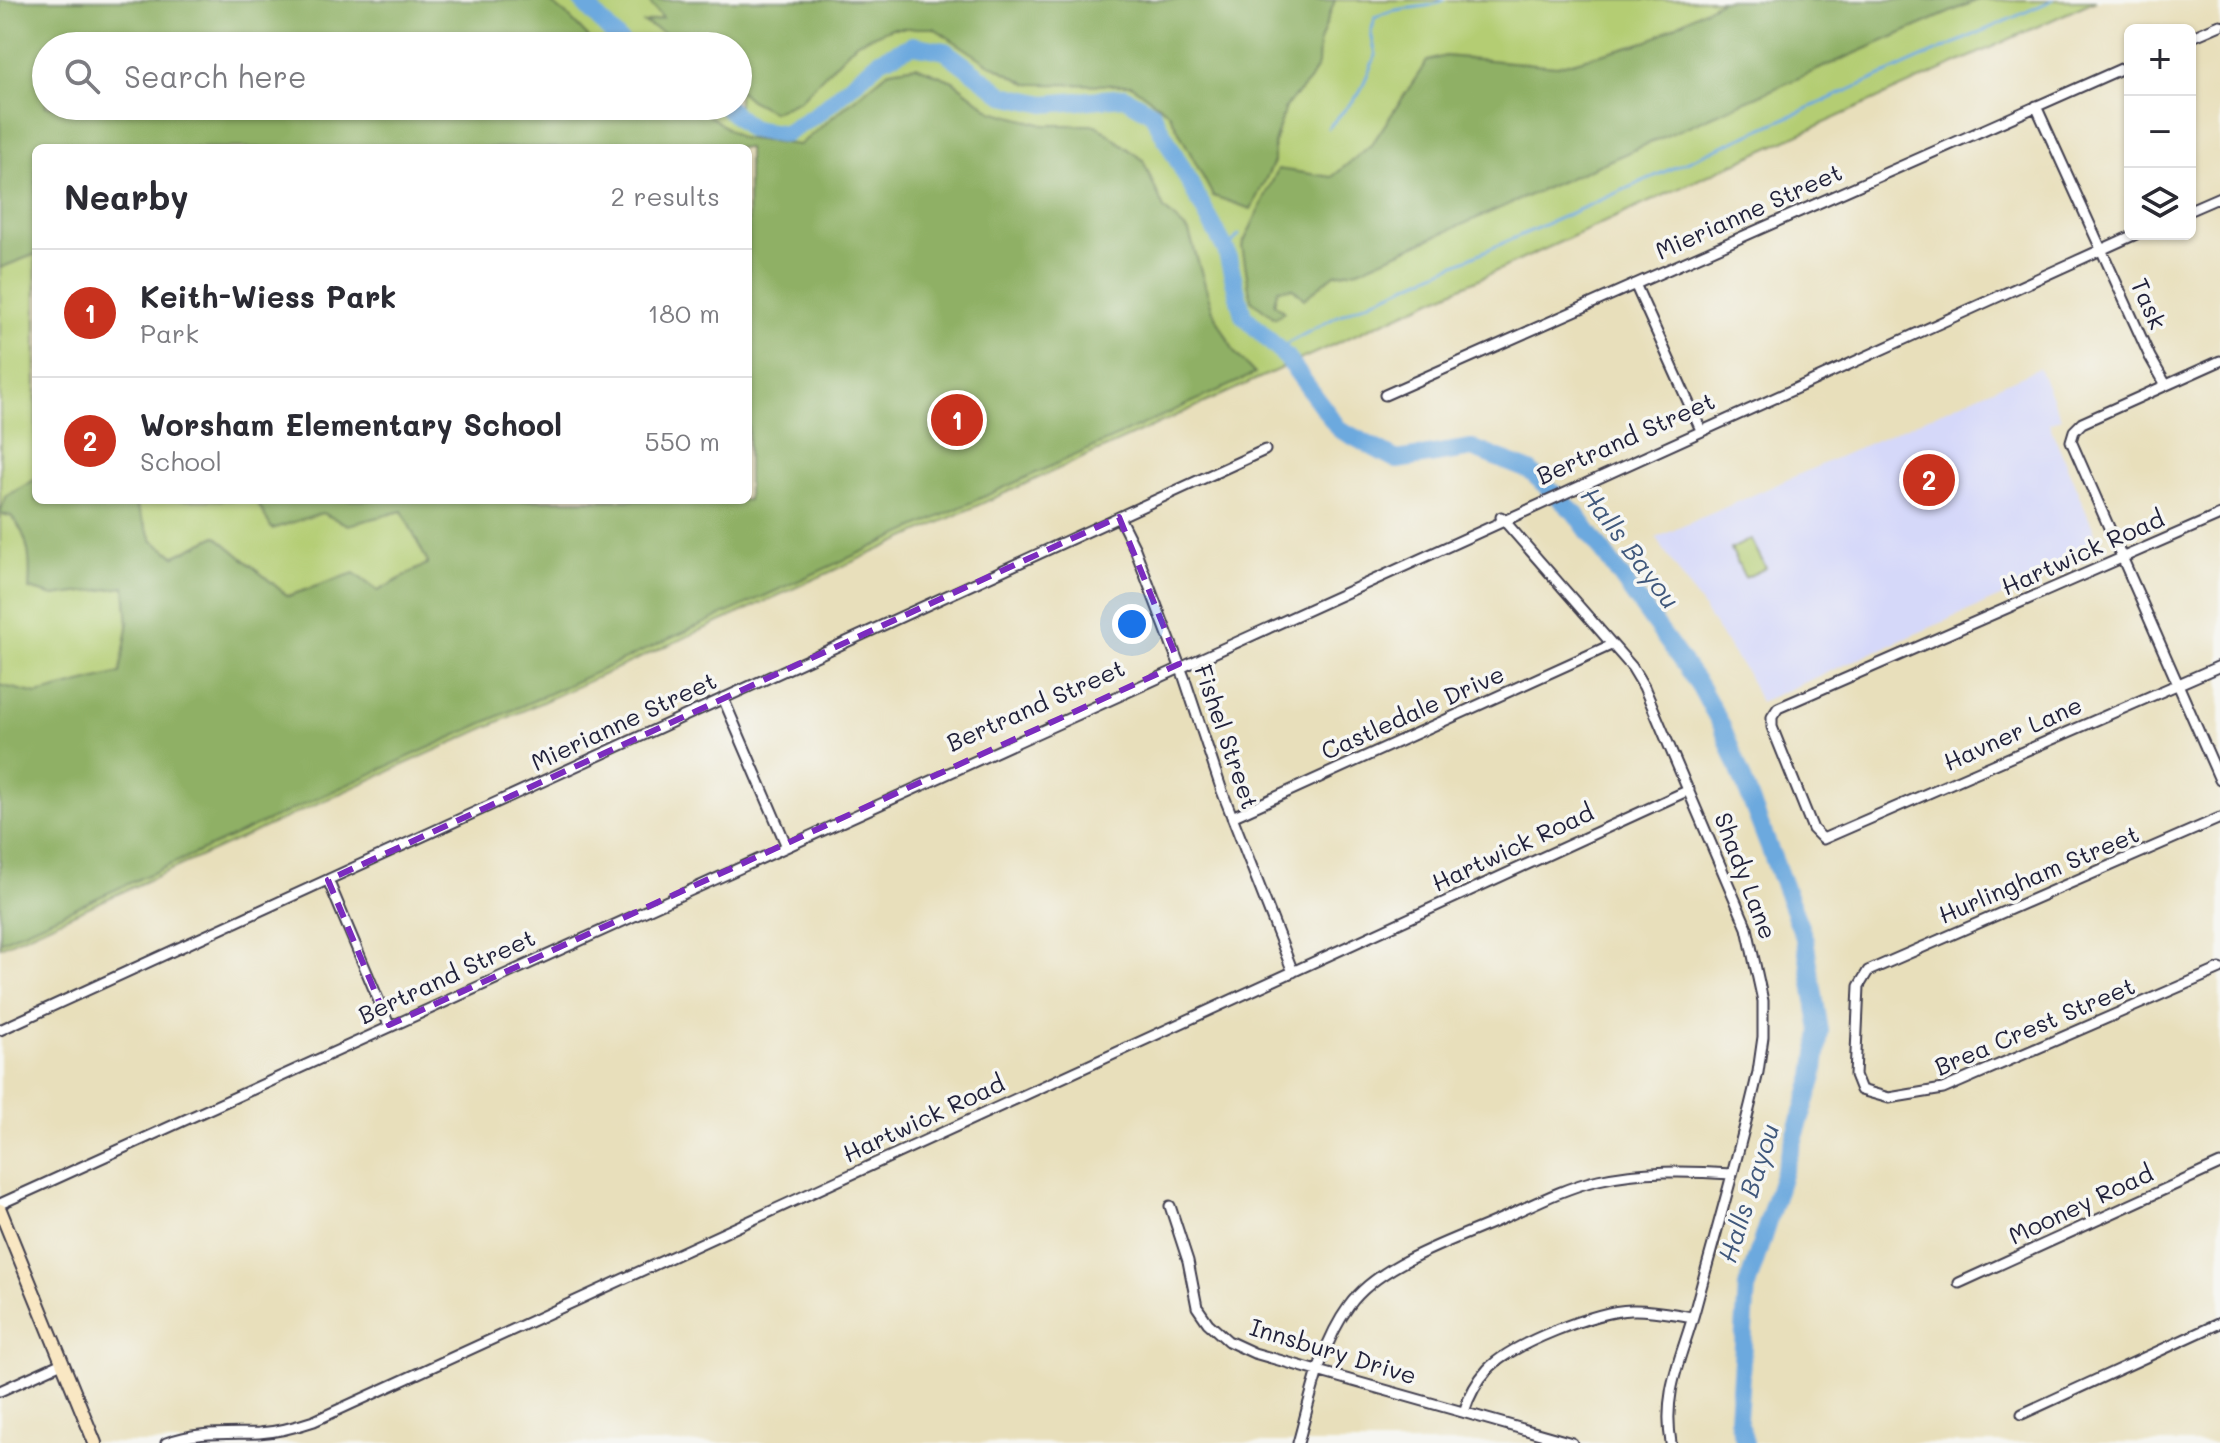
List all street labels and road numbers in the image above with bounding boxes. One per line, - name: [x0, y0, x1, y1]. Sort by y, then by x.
- street label: Mierianne Street: [1650, 156, 1847, 266]
- street label: Task: [2124, 273, 2174, 334]
- street label: Bertrand Street: [1531, 384, 1719, 491]
- street label: Hartwick Road: [1996, 502, 2169, 601]
- street label: Bertrand Street: [941, 651, 1129, 758]
- street label: Castledale Drive: [1316, 657, 1509, 766]
- street label: Fishel Street: [1188, 660, 1267, 813]
- street label: Mierianne Street: [526, 664, 721, 777]
- street label: Havner Lane: [1938, 688, 2086, 777]
- street label: Hartwick Road: [1427, 796, 1598, 898]
- street label: Shady Lane: [1708, 808, 1785, 943]
- street label: Hurlingham Street: [1934, 817, 2143, 930]
- street label: Bertrand Street: [353, 921, 540, 1030]
- street label: Brea Crest Street: [1930, 969, 2139, 1082]
- street label: Hartwick Road: [838, 1067, 1009, 1169]
- street label: Mooney Road: [2003, 1157, 2157, 1251]
- street label: Innsbury Drive: [1246, 1310, 1421, 1391]

